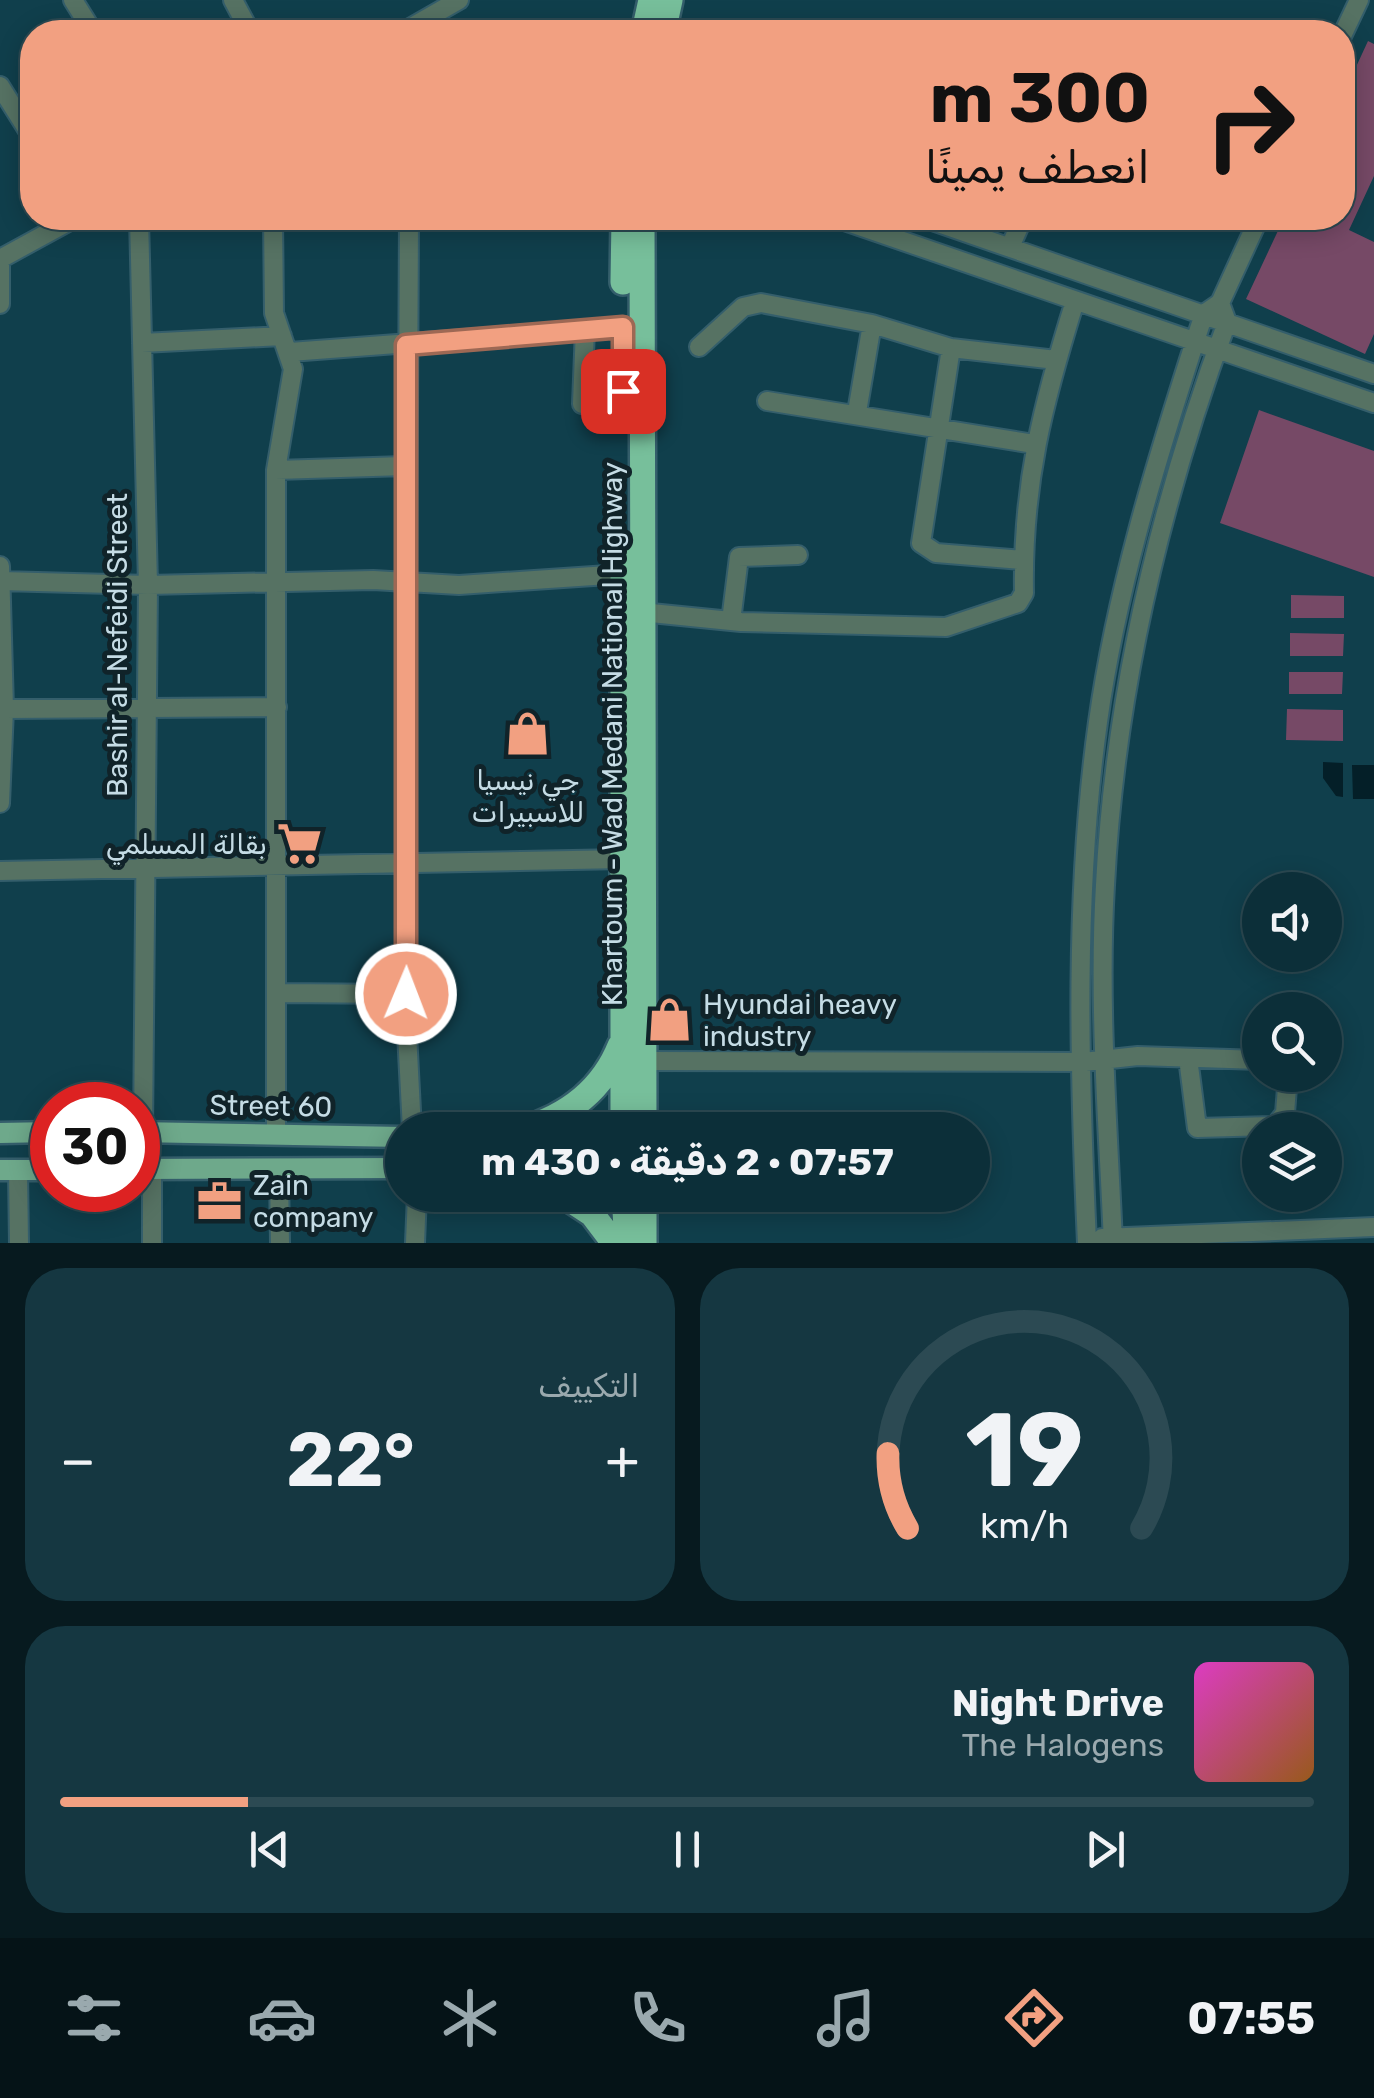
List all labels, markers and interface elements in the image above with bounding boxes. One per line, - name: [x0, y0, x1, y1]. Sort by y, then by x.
- text: 300 m: [930, 57, 1150, 140]
- icon: right: [1185, 60, 1315, 190]
- text: انعطف يمينًا: [925, 141, 1150, 194]
- pin: [581, 349, 666, 434]
- icon: arrive: [596, 364, 651, 419]
- street label: Khartoum - Wad Medani National Highway: [596, 462, 629, 1006]
- street label: Bashir al-Nefeidi Street: [101, 493, 134, 797]
- shop icon: جي نيسيا للاسبيرات: [504, 710, 552, 758]
- place label: جي نيسيا للاسبيرات: [472, 764, 584, 829]
- supermarket icon: بقالة المسلمي: [276, 820, 324, 868]
- place label: بقالة المسلمي: [106, 828, 267, 866]
- map controls: [1242, 872, 1342, 1212]
- button: sound: [1242, 872, 1342, 972]
- position arrow: [354, 942, 458, 1046]
- place label: Hyundai heavy industry: [703, 988, 897, 1053]
- button: search: [1242, 992, 1342, 1092]
- shop icon: Hyundai heavy industry: [646, 996, 694, 1044]
- speed limit sign: 30: [30, 1082, 160, 1212]
- street label: Street 60: [209, 1088, 333, 1124]
- button: layers: [1242, 1112, 1342, 1212]
- text: 07:57 · 2 دقيقة · 430 m: [481, 1139, 894, 1185]
- place label: Zain company: [253, 1169, 374, 1234]
- office icon: Zain company: [196, 1177, 244, 1225]
- text: التكييف: [538, 1367, 640, 1405]
- text: 19: [965, 1389, 1083, 1512]
- text: 22°: [286, 1416, 415, 1505]
- text: −: [60, 1428, 96, 1493]
- text: +: [605, 1428, 640, 1493]
- text: km/h: [980, 1505, 1069, 1547]
- text: Night Drive: [952, 1680, 1164, 1726]
- text: The Halogens: [961, 1726, 1164, 1764]
- icon: previous: [242, 1822, 297, 1877]
- icon: pause: [660, 1822, 715, 1877]
- icon: next: [1078, 1822, 1133, 1877]
- icon: filters: [59, 1983, 129, 2053]
- icon: car: [247, 1983, 317, 2053]
- icon: climate: [435, 1983, 505, 2053]
- icon: phone: [623, 1983, 693, 2053]
- icon: music: [811, 1983, 881, 2053]
- icon: directions: [999, 1983, 1069, 2053]
- text: 07:55: [1187, 1992, 1315, 2045]

